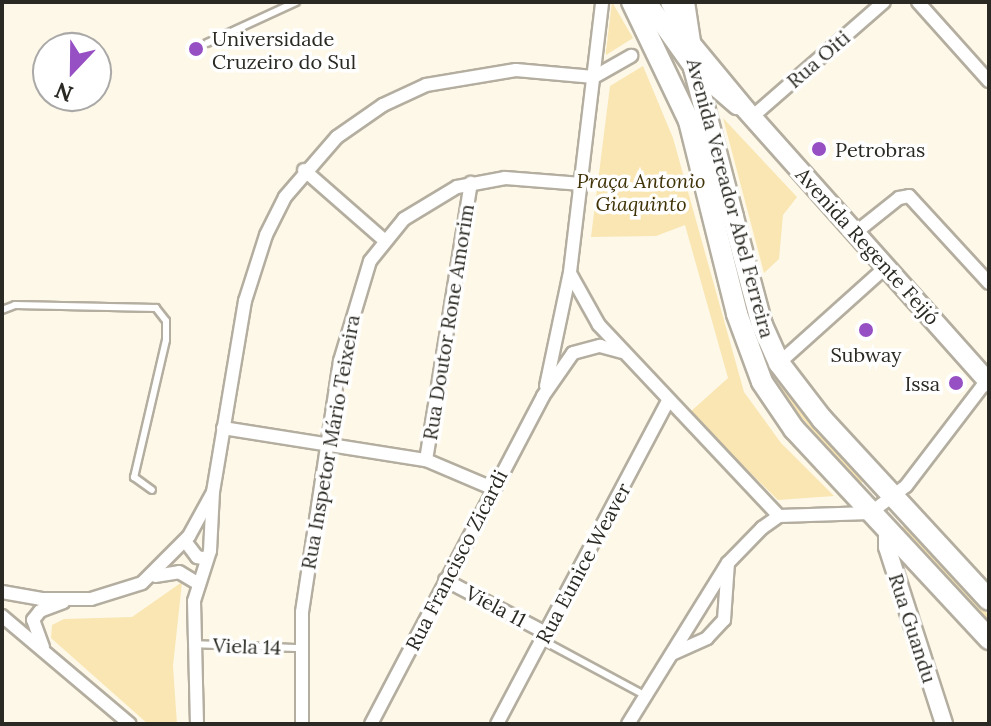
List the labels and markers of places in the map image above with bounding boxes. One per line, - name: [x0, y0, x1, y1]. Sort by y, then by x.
- place label: Universidade Cruzeiro do Sul: [212, 26, 356, 73]
- marker: Universidade Cruzeiro do Sul: [187, 40, 205, 58]
- place label: Petrobras: [835, 137, 925, 161]
- marker: Petrobras: [810, 140, 828, 158]
- marker: Subway: [857, 321, 875, 339]
- place label: Subway: [830, 342, 902, 366]
- place label: Issa: [905, 371, 940, 395]
- marker: Issa: [947, 374, 965, 392]

